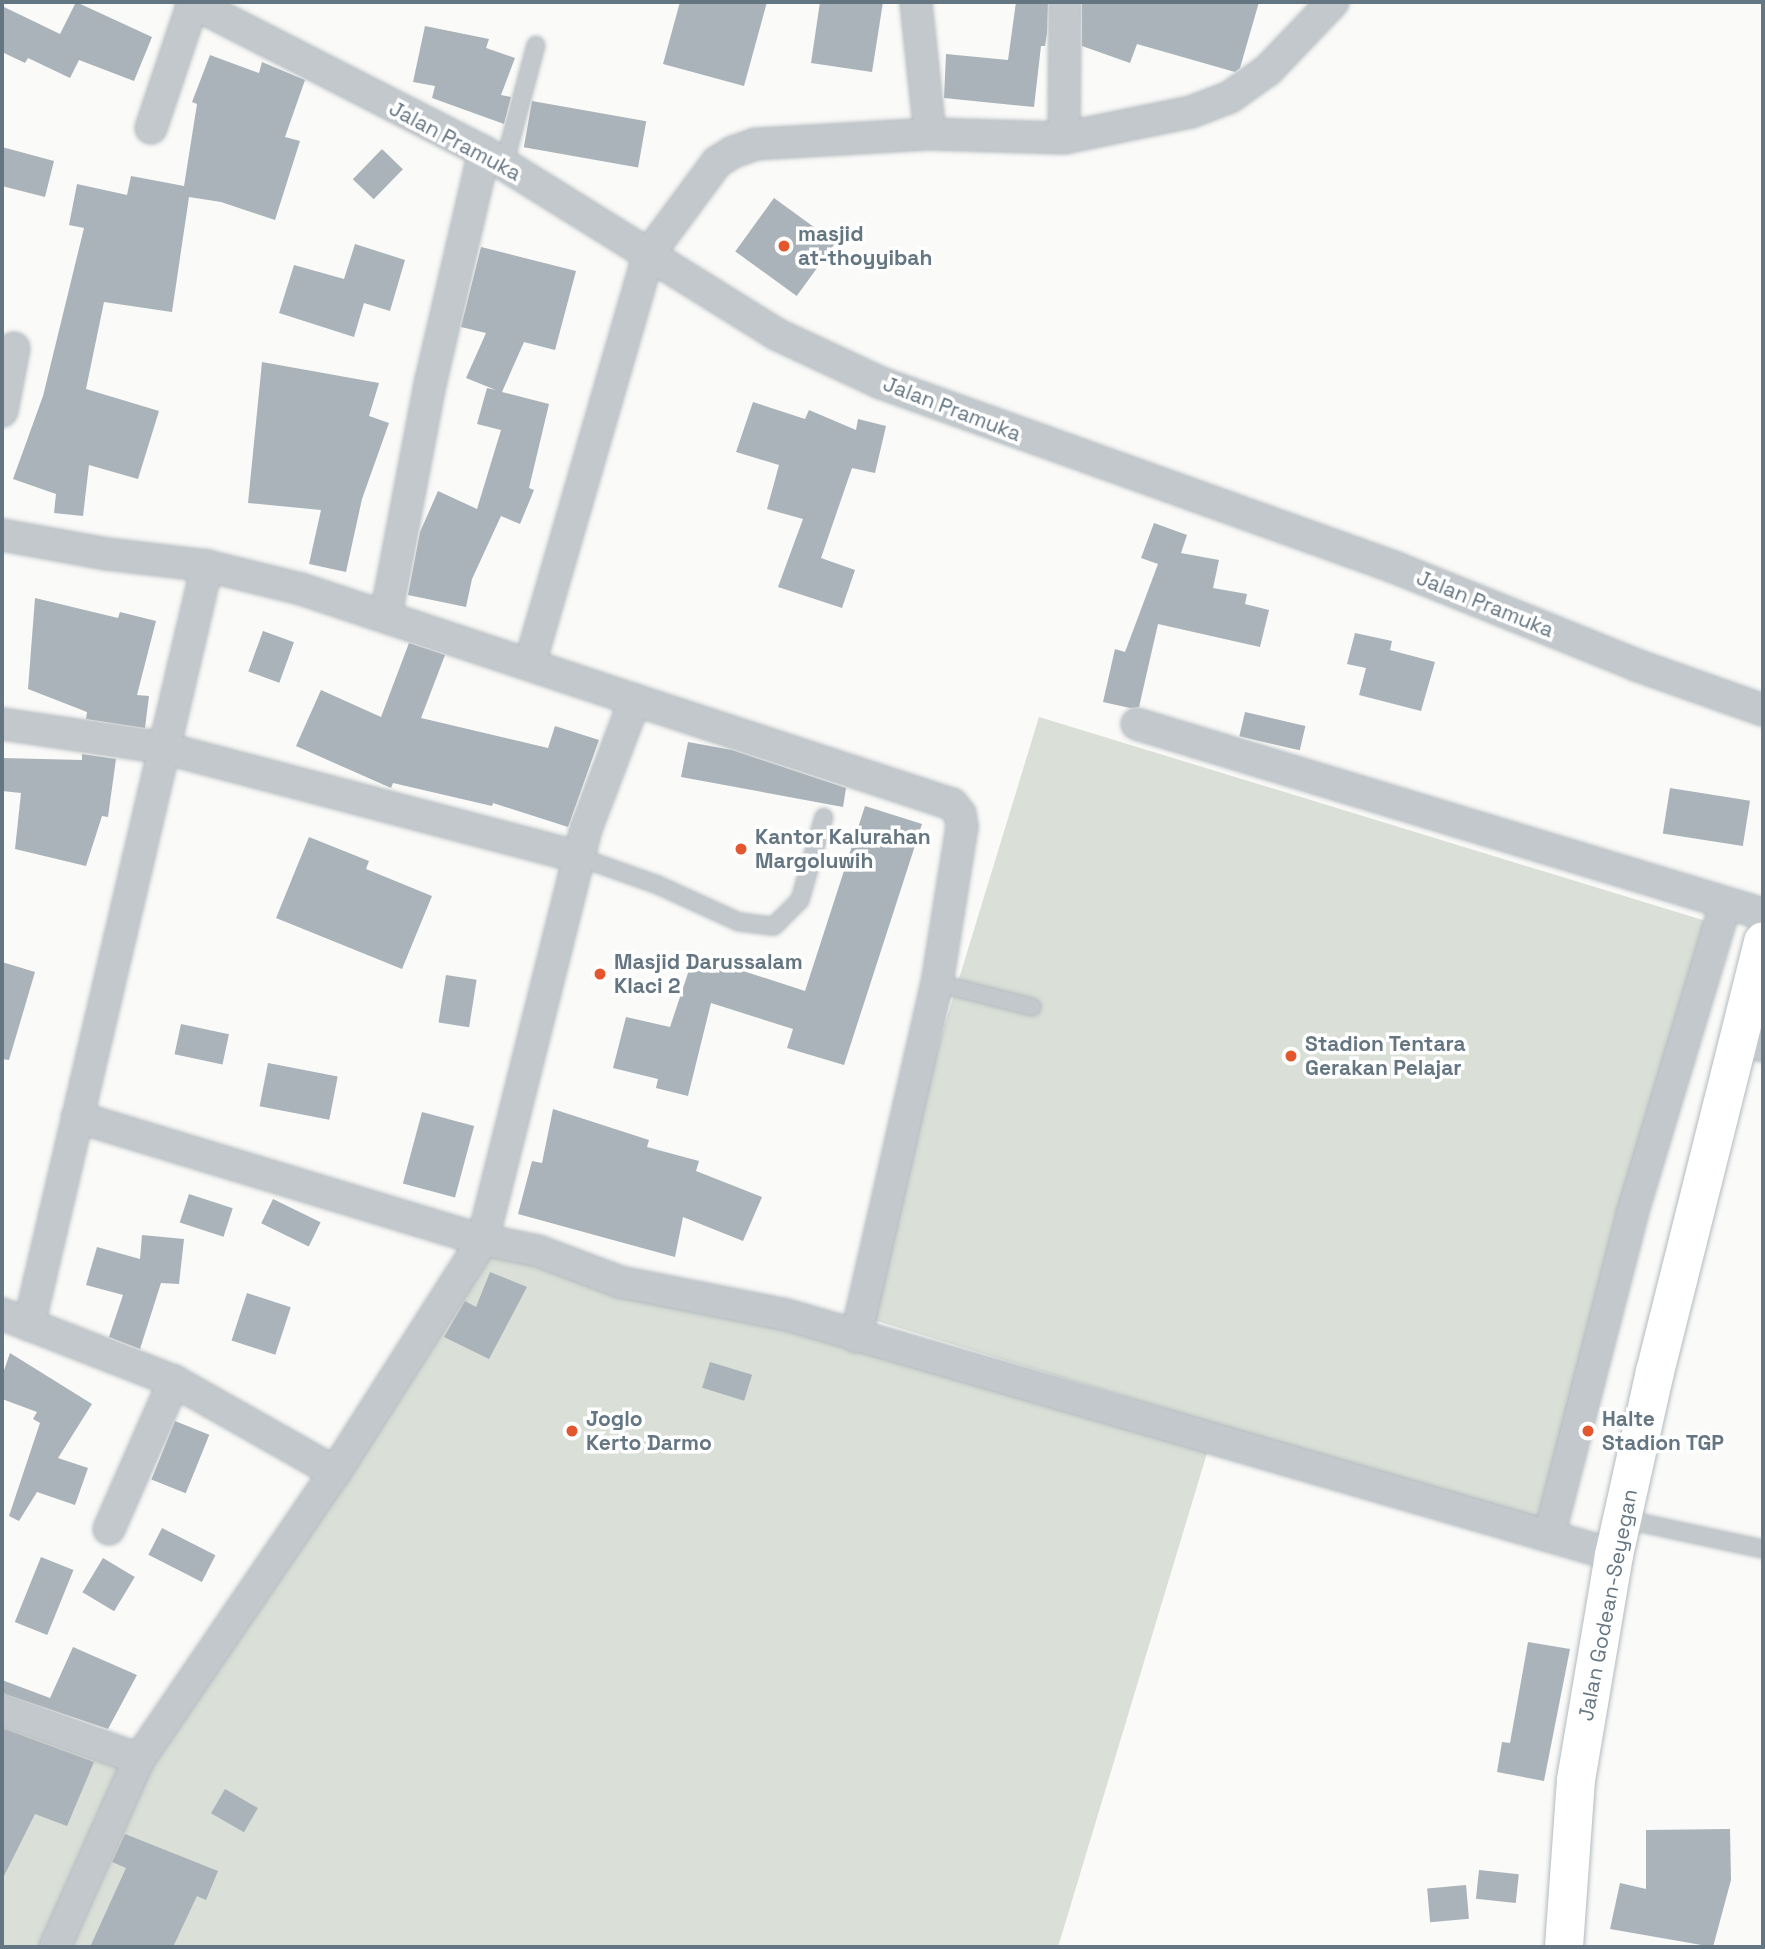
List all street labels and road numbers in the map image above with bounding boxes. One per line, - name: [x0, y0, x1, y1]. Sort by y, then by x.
- street label: Jalan Pramuka: [385, 96, 525, 186]
- street label: Jalan Pramuka: [880, 371, 1024, 447]
- street label: Jalan Pramuka: [1413, 565, 1557, 643]
- street label: Jalan Godean-Seyegan: [1573, 1487, 1643, 1723]

